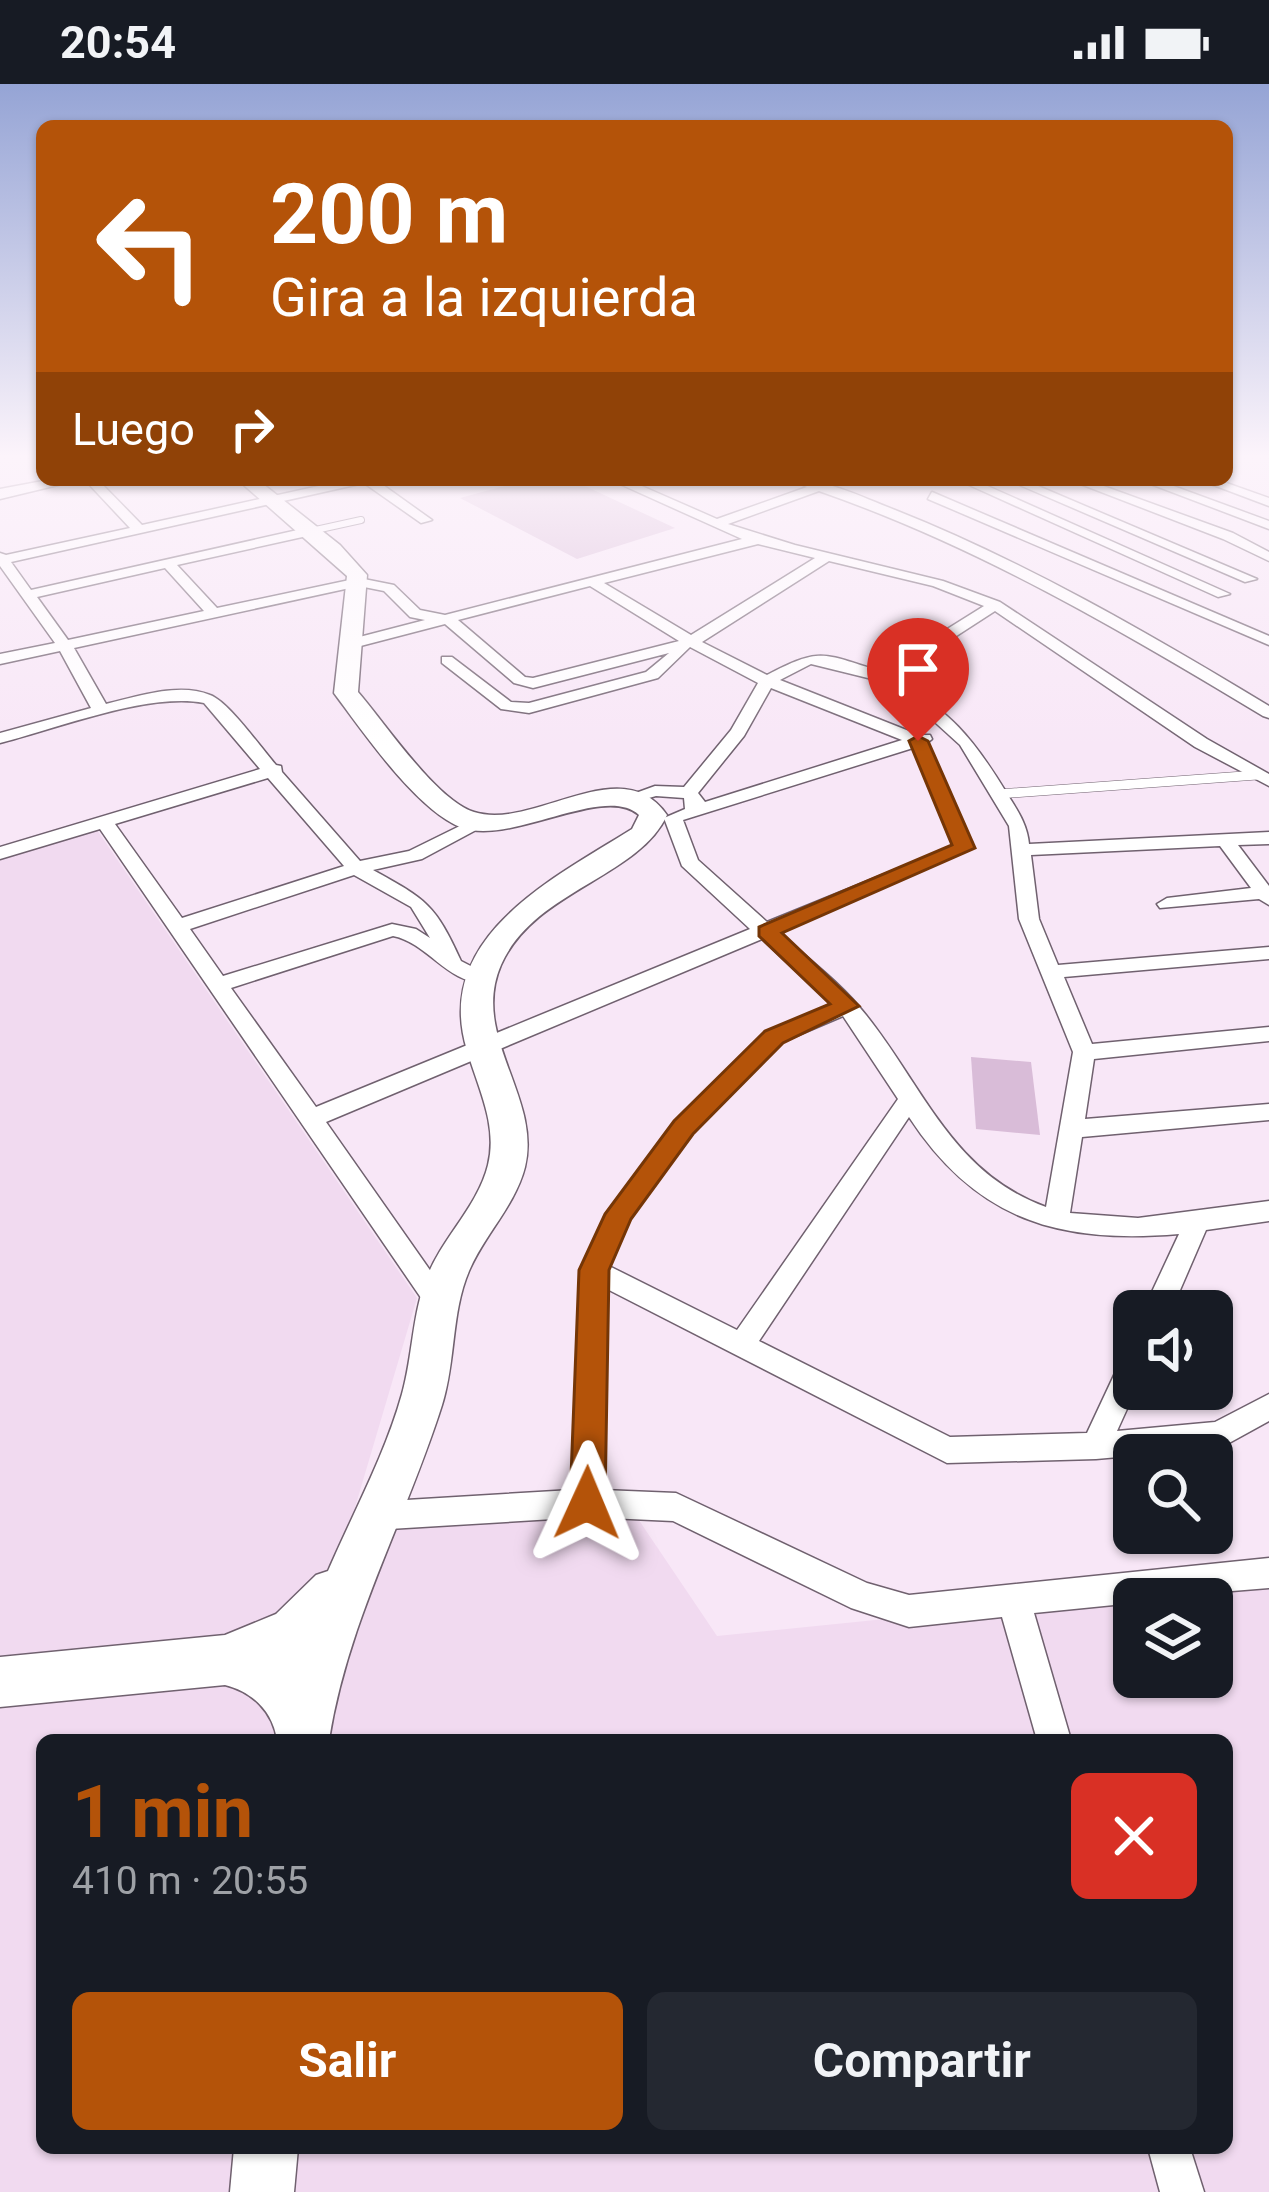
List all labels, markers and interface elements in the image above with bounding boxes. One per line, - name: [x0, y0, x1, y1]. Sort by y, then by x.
- text: 20:54: [60, 16, 176, 69]
- text: 200 m: [270, 165, 508, 264]
- icon: left: [72, 168, 228, 324]
- text: Gira a la izquierda: [270, 266, 698, 329]
- icon: right: [219, 396, 285, 462]
- text: Luego: [72, 403, 195, 456]
- pin: [867, 618, 969, 741]
- icon: arrive: [885, 636, 951, 702]
- map controls: [1113, 1290, 1233, 1698]
- button: sound: [1113, 1290, 1233, 1410]
- button: search: [1113, 1434, 1233, 1554]
- position arrow: [524, 1440, 650, 1566]
- button: layers: [1113, 1578, 1233, 1698]
- text: 1 min: [72, 1770, 253, 1855]
- button: close: [1071, 1773, 1197, 1899]
- text: 410 m · 20:55: [72, 1858, 308, 1904]
- button: Salir: [72, 1992, 623, 2130]
- button: Compartir: [647, 1992, 1197, 2130]

